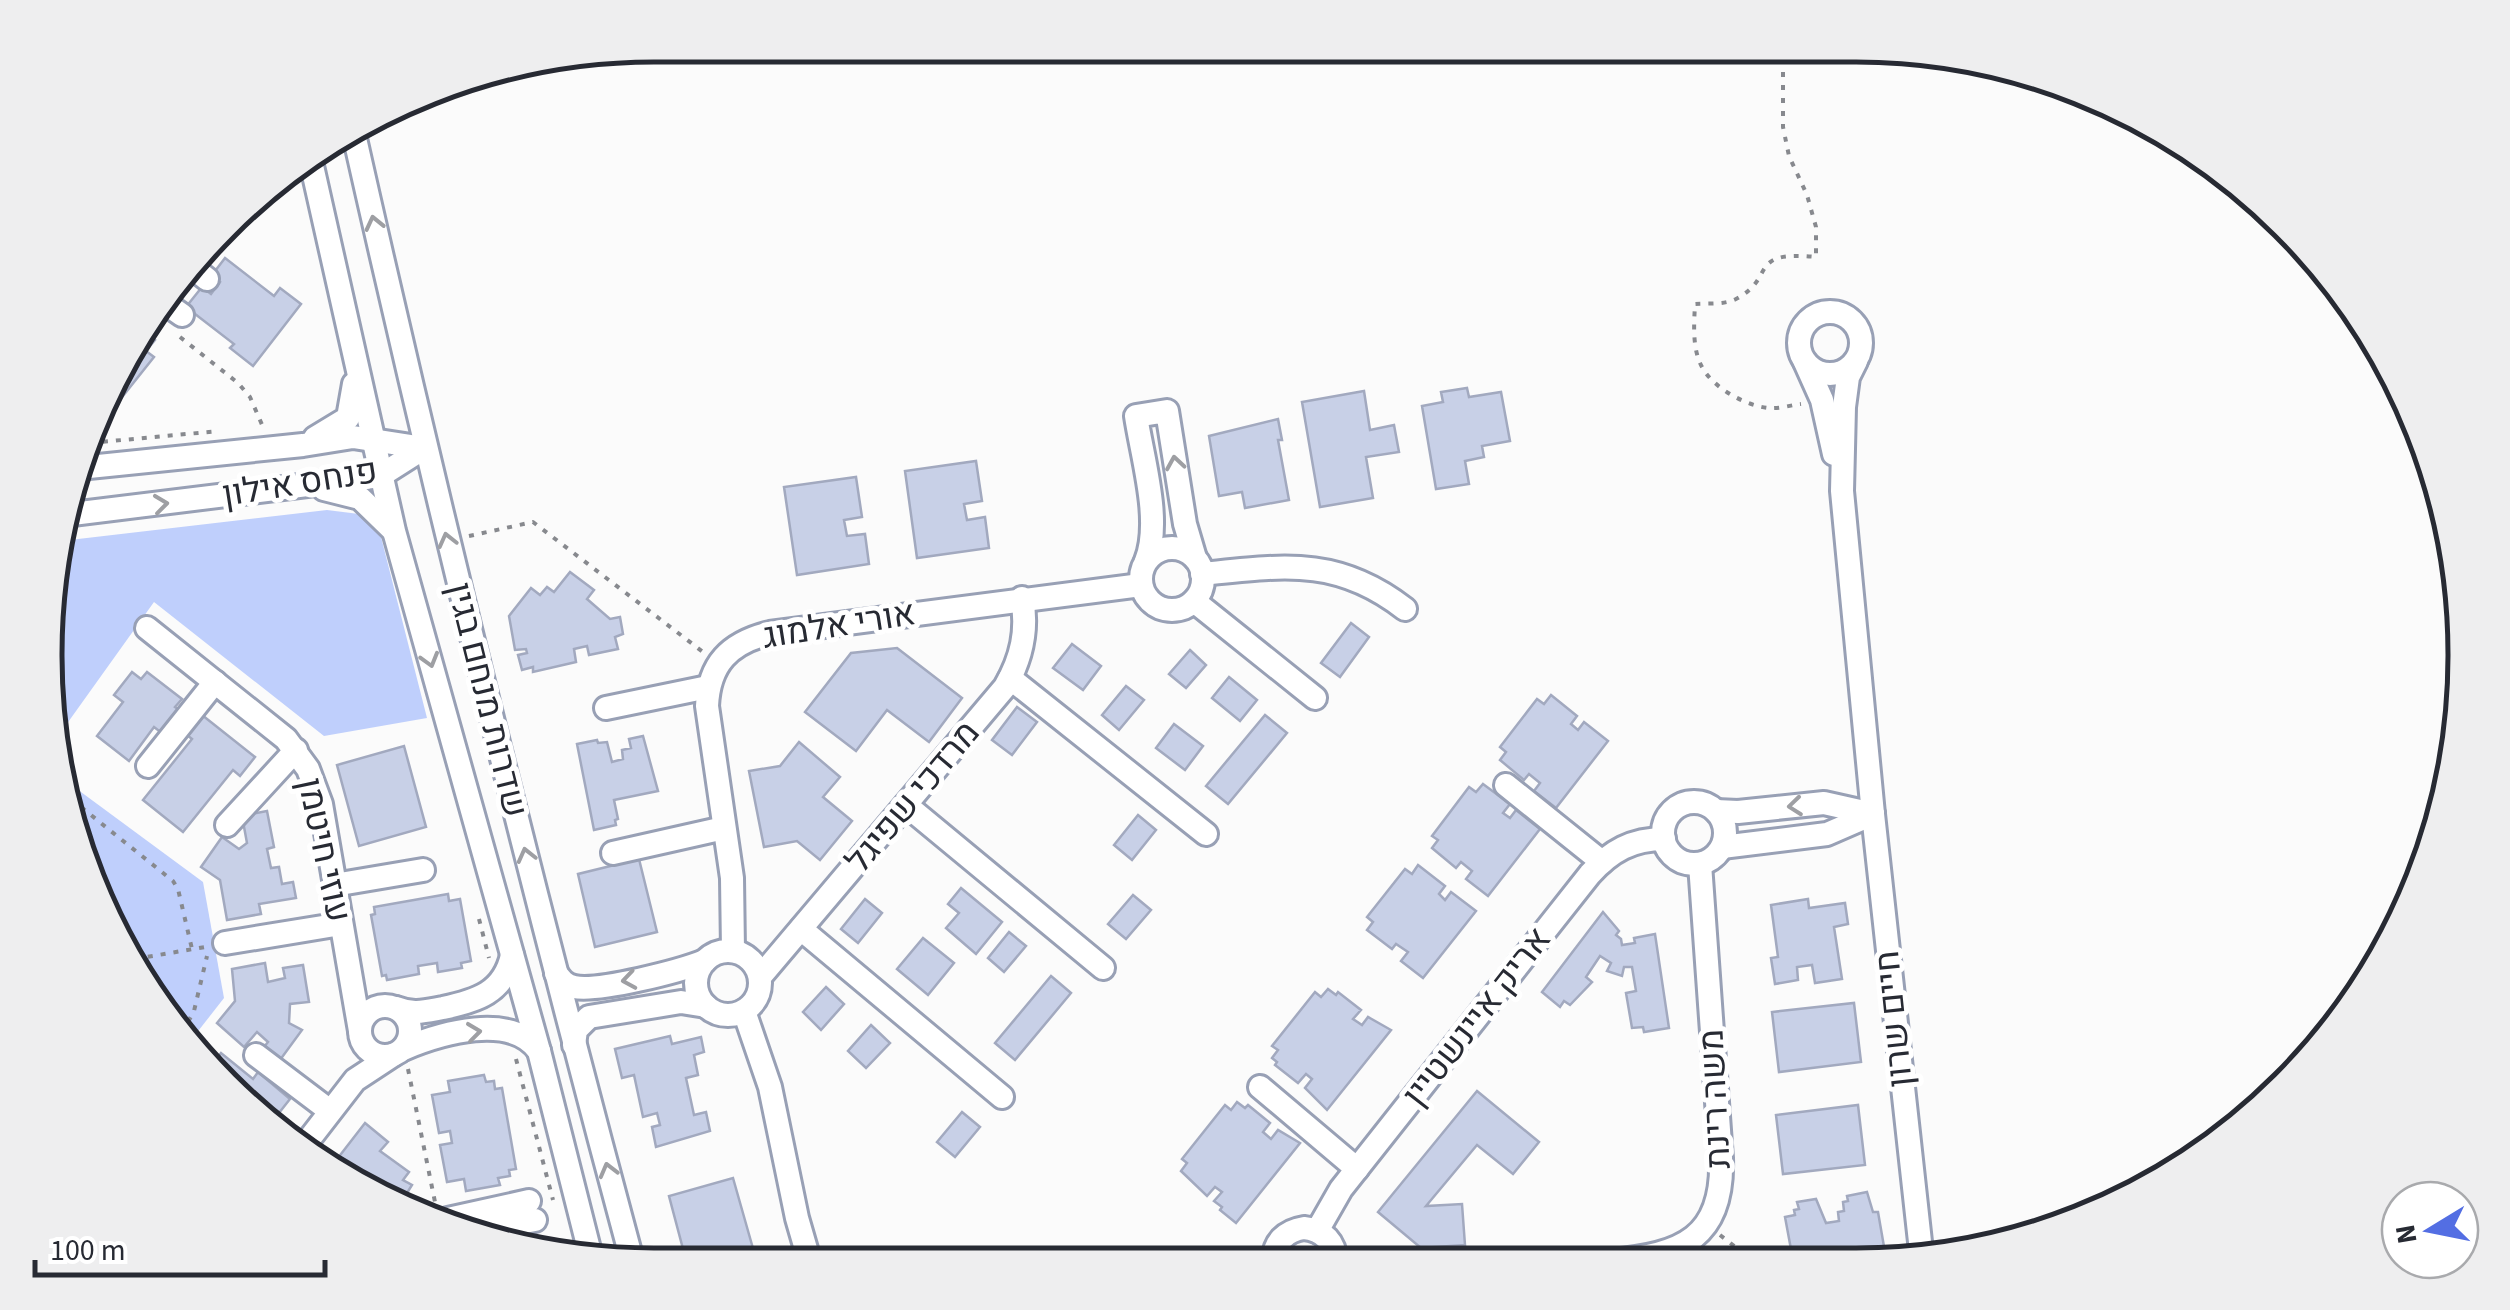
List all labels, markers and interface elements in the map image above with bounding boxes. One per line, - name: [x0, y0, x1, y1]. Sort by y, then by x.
- one-way arrow: [365, 215, 386, 232]
- street label: פנחס אילון: [219, 446, 381, 520]
- one-way arrow: [1166, 455, 1187, 471]
- one-way arrow: [153, 494, 169, 515]
- one-way arrow: [438, 532, 459, 549]
- street label: שדרות מנחם בגין: [434, 577, 540, 823]
- street label: אורי אלמוג: [759, 588, 919, 662]
- one-way arrow: [418, 651, 439, 668]
- street label: מרדכי שפיגל: [834, 710, 992, 884]
- street label: עוזי חיטמן: [284, 773, 364, 927]
- one-way arrow: [1786, 795, 1802, 816]
- one-way arrow: [517, 847, 538, 864]
- street label: אריק איינשטיין: [1391, 917, 1563, 1117]
- street label: חיים שרון: [1862, 948, 1926, 1090]
- one-way arrow: [620, 969, 637, 990]
- one-way arrow: [466, 1022, 482, 1043]
- street label: משה רינת: [1686, 1028, 1744, 1170]
- one-way arrow: [598, 1161, 619, 1179]
- north arrow: [2380, 1180, 2480, 1280]
- scale bar: [35, 1215, 325, 1277]
- text: N: [2385, 1222, 2428, 1247]
- text: 100 m: [50, 1229, 126, 1272]

